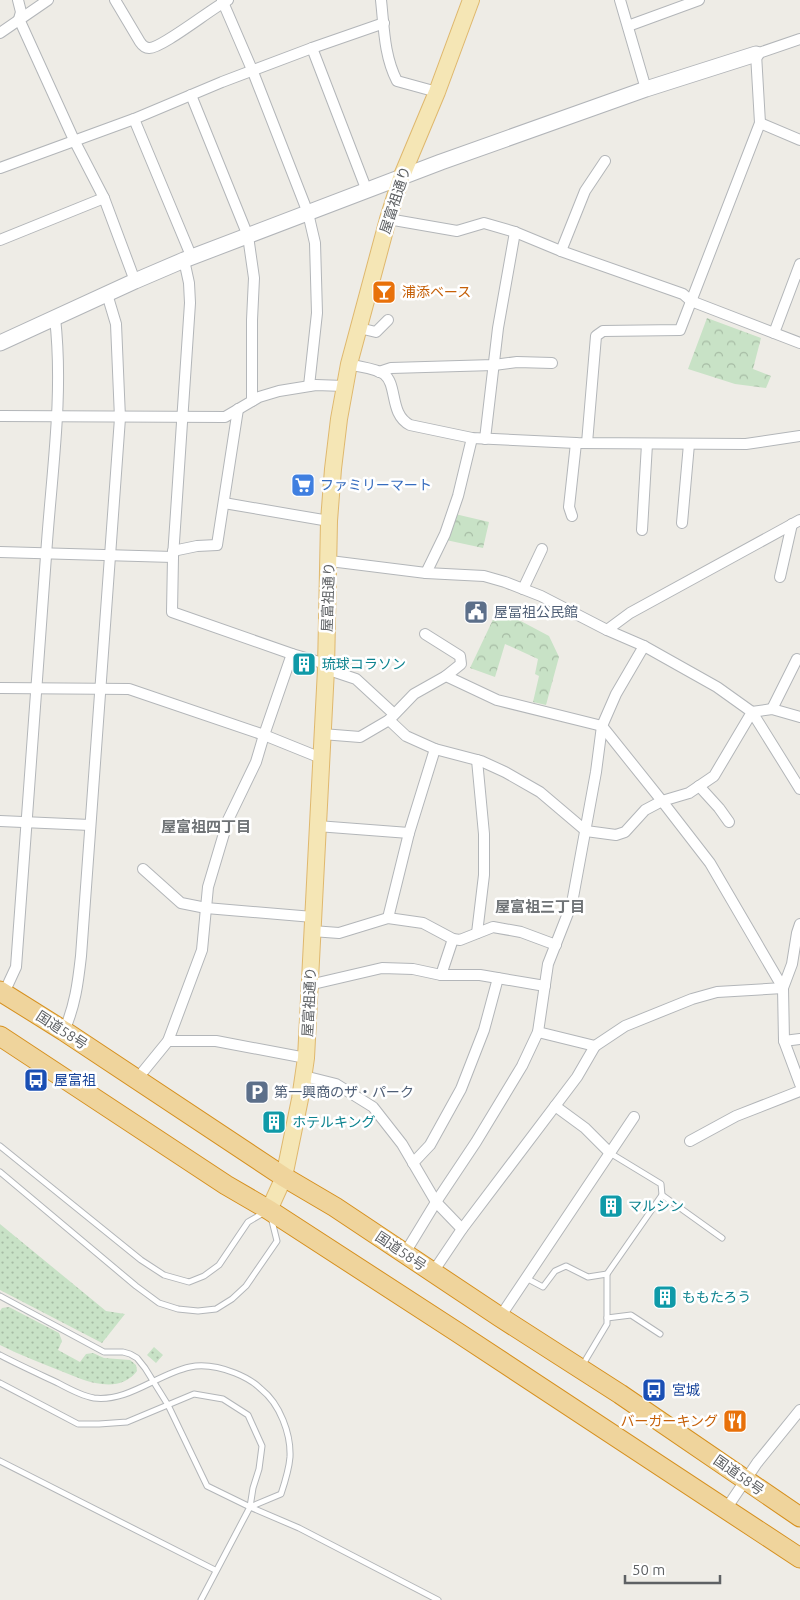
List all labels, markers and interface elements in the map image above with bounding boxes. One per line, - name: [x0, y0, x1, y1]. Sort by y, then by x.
- street label: 屋富祖通り: [377, 164, 413, 236]
- bar icon: 浦添ベース: [371, 279, 397, 305]
- place label: 浦添ベース: [402, 284, 471, 300]
- supermarket icon: ファミリーマート: [290, 472, 316, 498]
- place label: ファミリーマート: [320, 477, 432, 493]
- street label: 屋富祖通り: [319, 562, 337, 632]
- public building icon: 屋冨祖公民館: [463, 599, 489, 625]
- place label: 屋冨祖公民館: [494, 604, 578, 620]
- building icon: 琉球コラソン: [291, 651, 317, 677]
- place label: 琉球コラソン: [322, 656, 406, 672]
- district label: 屋富祖四丁目: [161, 818, 251, 835]
- district label: 屋富祖三丁目: [495, 898, 585, 915]
- street label: 屋富祖通り: [299, 967, 319, 1037]
- street label: 国道58号: [33, 1008, 91, 1052]
- bus stop icon: 屋富祖: [23, 1067, 49, 1093]
- place label: 屋富祖: [54, 1072, 96, 1088]
- parking icon: 第一興商のザ・パーク: [244, 1079, 270, 1105]
- place label: 第一興商のザ・パーク: [274, 1084, 414, 1100]
- building icon: ホテルキング: [261, 1109, 287, 1135]
- place label: ホテルキング: [292, 1114, 376, 1130]
- building icon: マルシン: [598, 1193, 624, 1219]
- place label: マルシン: [628, 1198, 684, 1214]
- street label: 国道58号: [373, 1228, 429, 1274]
- building icon: ももたろう: [652, 1284, 678, 1310]
- place label: ももたろう: [682, 1289, 751, 1305]
- bus stop icon: 宮城: [641, 1377, 667, 1403]
- place label: 宮城: [672, 1382, 700, 1398]
- restaurant icon: バーガーキング: [722, 1408, 748, 1434]
- place label: バーガーキング: [620, 1413, 718, 1429]
- street label: 国道58号: [711, 1452, 767, 1498]
- scale bar: [625, 1552, 720, 1584]
- text: 50 m: [632, 1561, 665, 1578]

